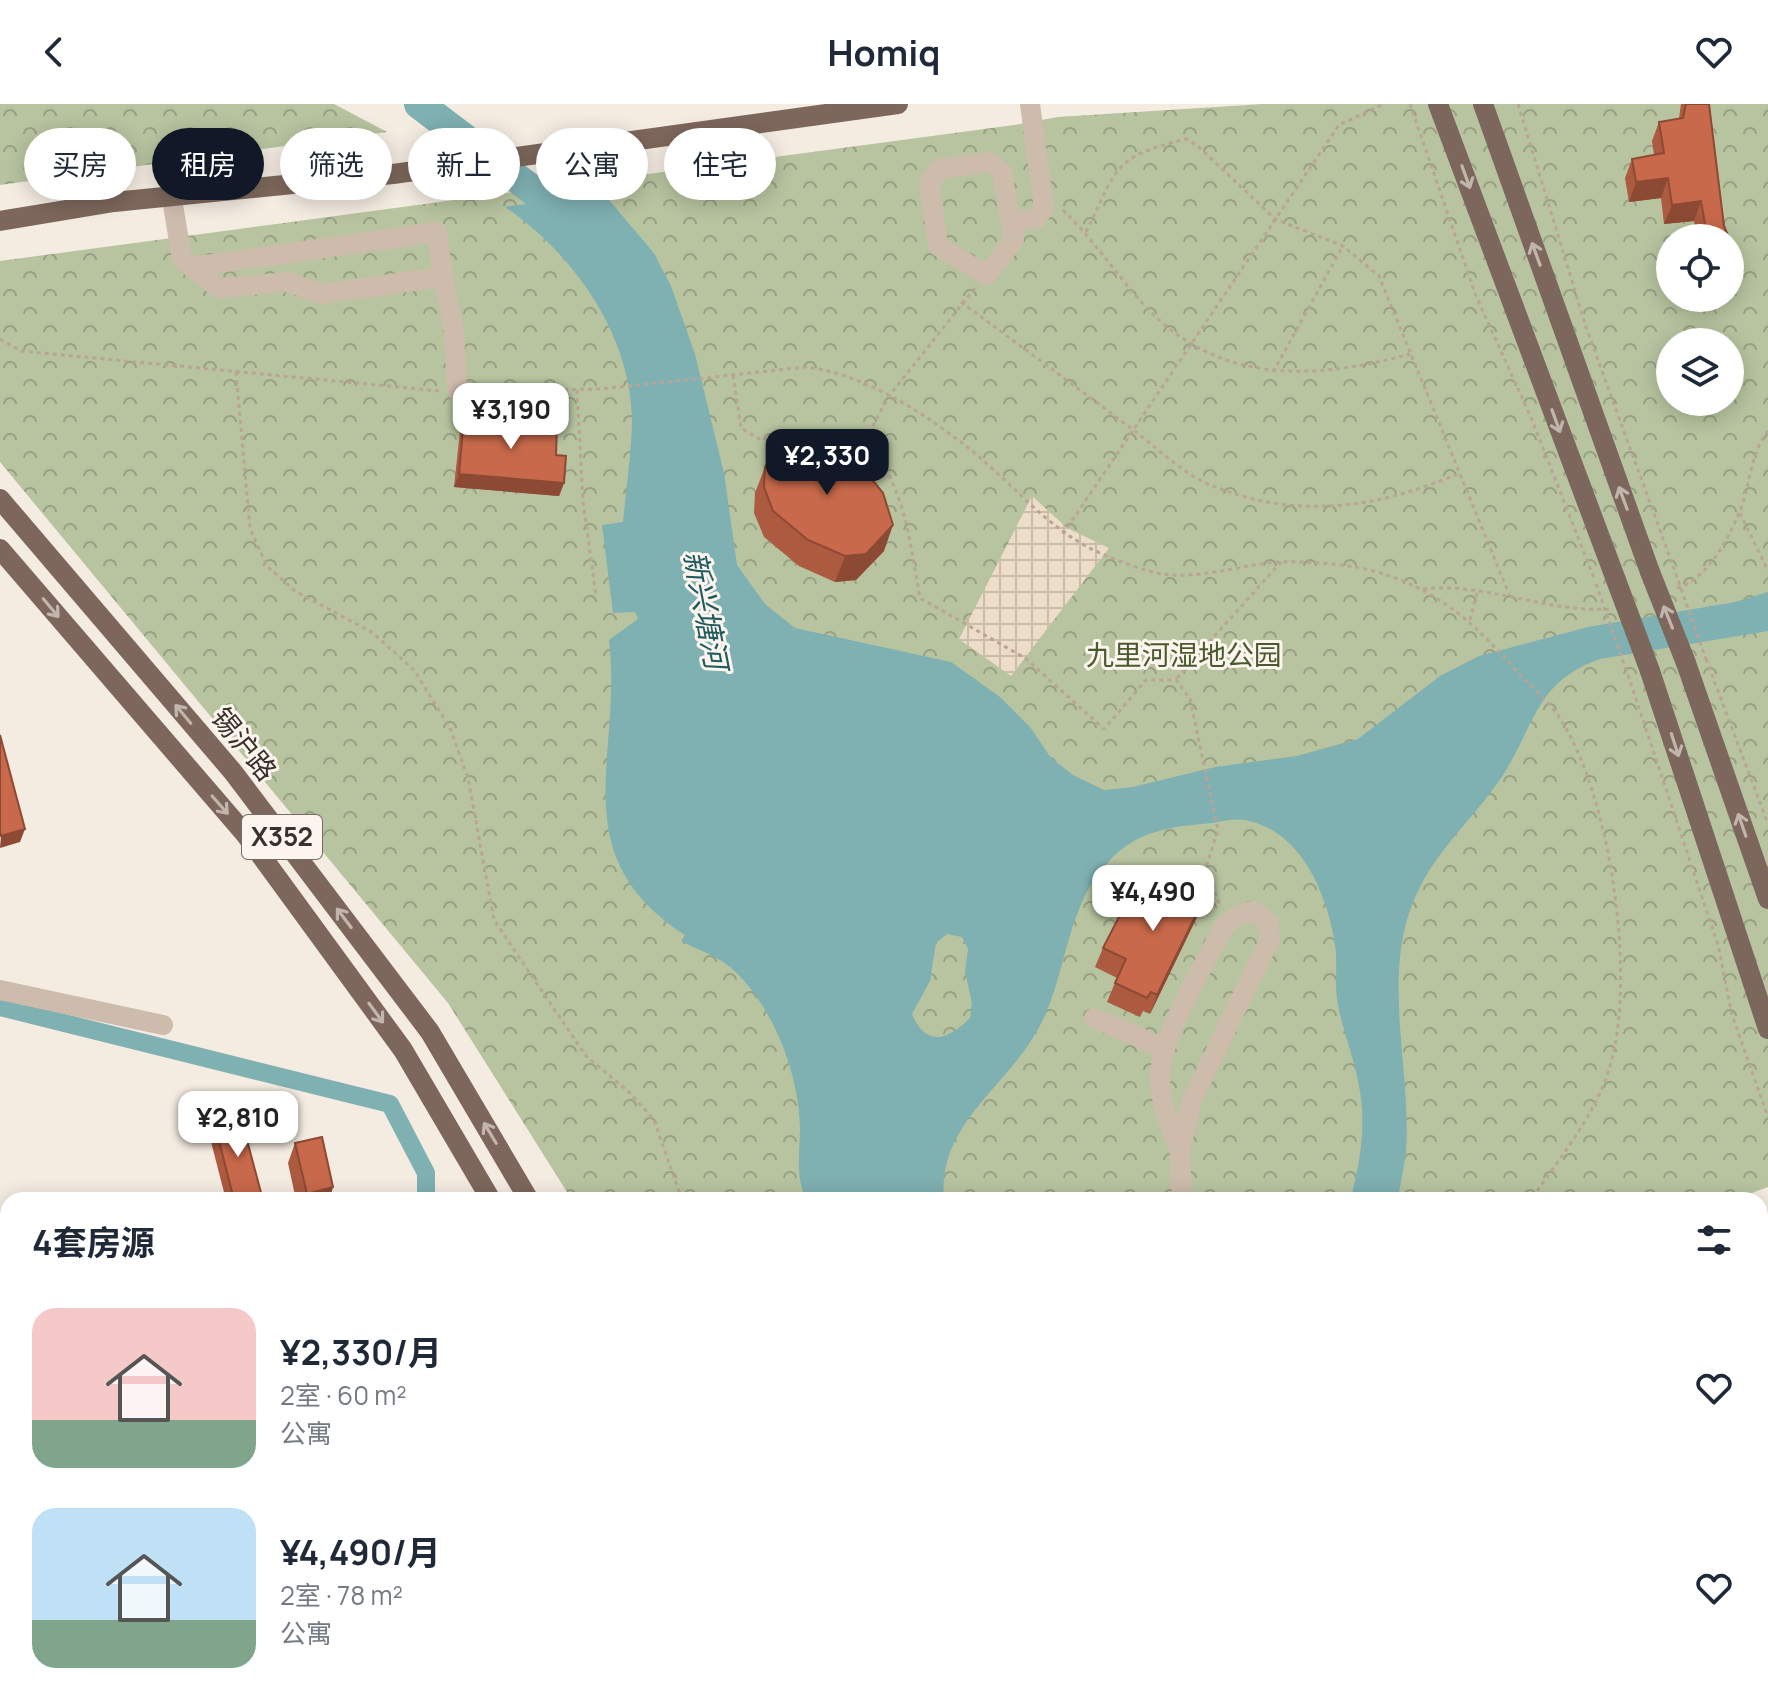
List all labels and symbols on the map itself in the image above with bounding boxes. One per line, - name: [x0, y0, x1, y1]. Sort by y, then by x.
- one-way arrow: [1460, 164, 1474, 189]
- one-way arrow: [1528, 242, 1542, 266]
- pin: ¥3,190: [446, 383, 576, 451]
- one-way arrow: [1550, 408, 1565, 433]
- pin: ¥2,330: [762, 429, 892, 497]
- one-way arrow: [1615, 486, 1630, 511]
- water label: 新兴塘河: [675, 547, 739, 677]
- one-way arrow: [42, 597, 60, 618]
- one-way arrow: [1660, 605, 1674, 630]
- park label: 九里河湿地公园: [1086, 635, 1282, 673]
- street label: 锡沪路: [204, 699, 286, 788]
- one-way arrow: [174, 704, 192, 724]
- one-way arrow: [1668, 732, 1683, 757]
- one-way arrow: [211, 795, 229, 815]
- one-way arrow: [1734, 813, 1749, 838]
- road number: X352: [242, 815, 322, 859]
- pin: ¥4,490: [1088, 865, 1218, 933]
- one-way arrow: [335, 908, 352, 929]
- one-way arrow: [367, 1002, 384, 1023]
- pin: ¥2,810: [173, 1091, 303, 1159]
- one-way arrow: [482, 1122, 498, 1145]

